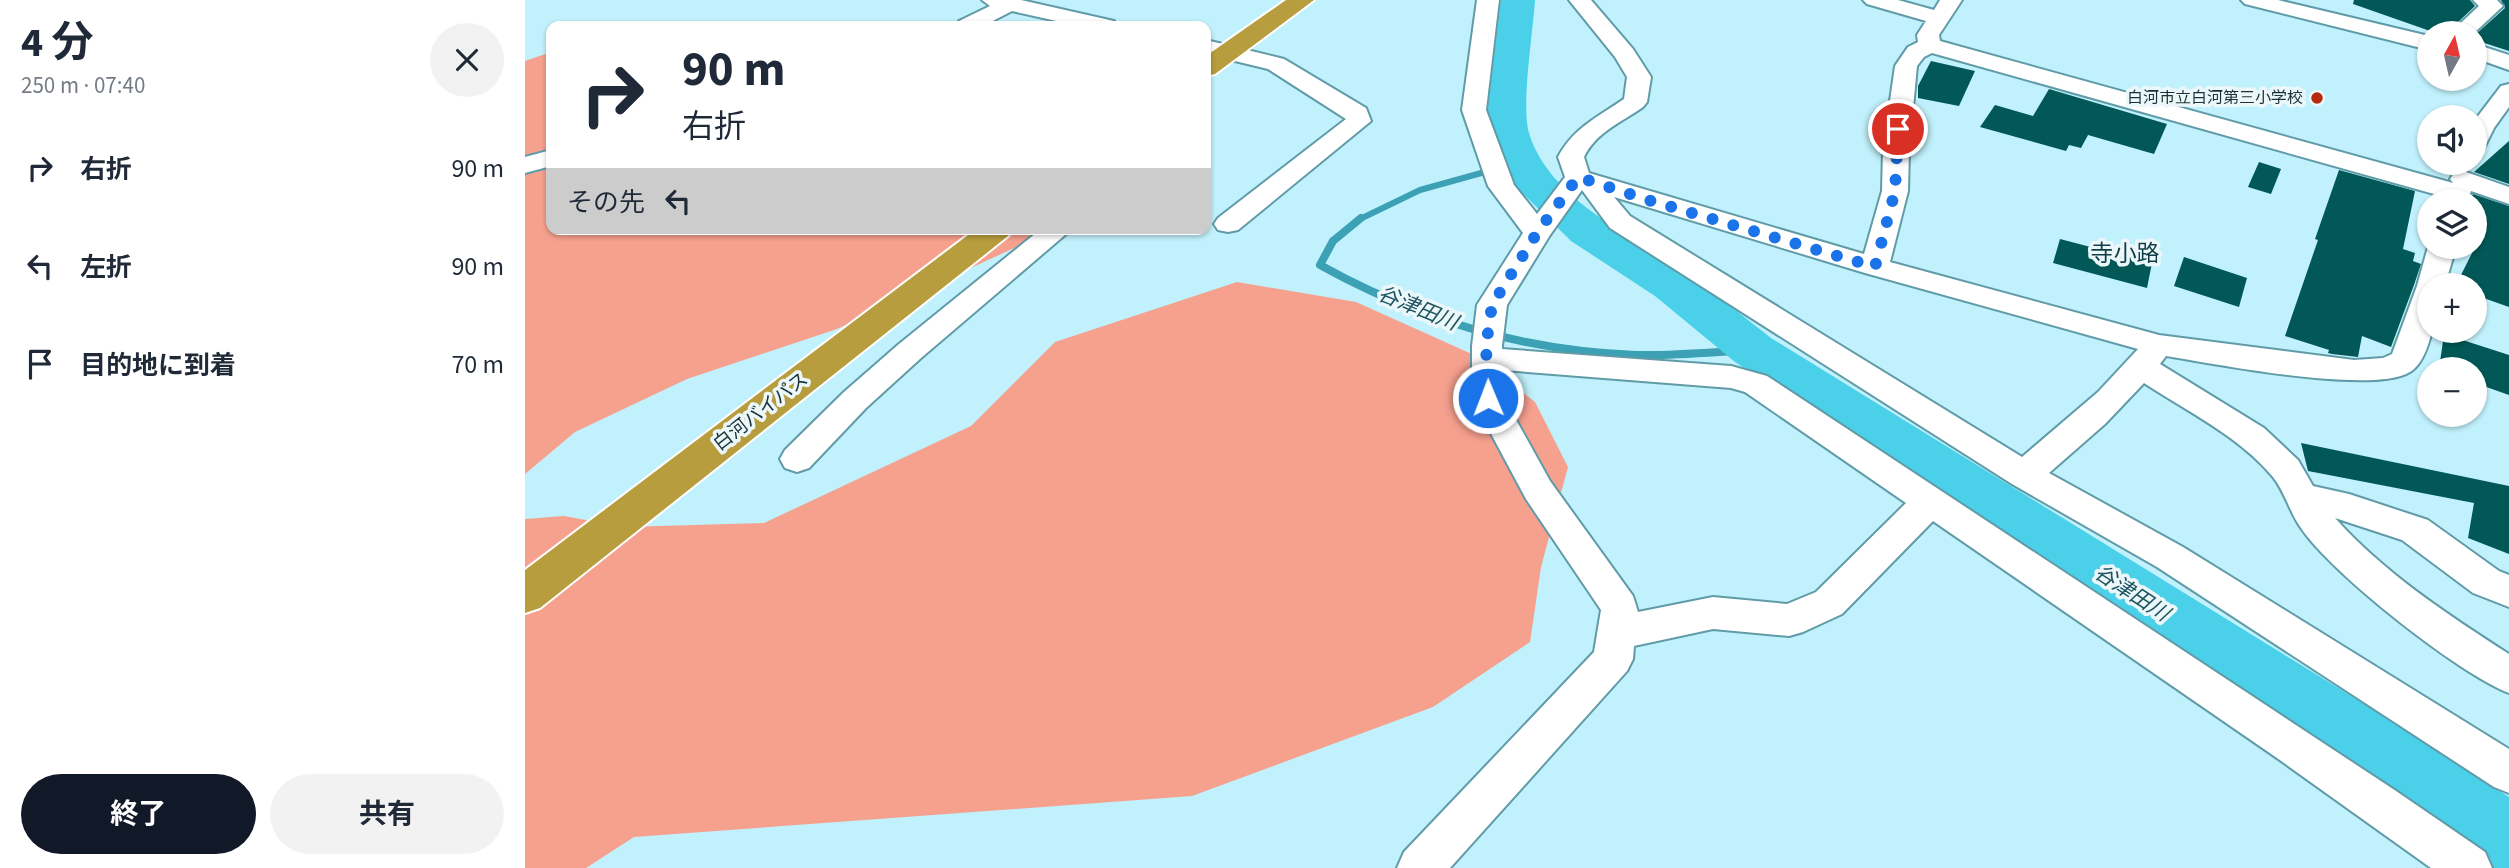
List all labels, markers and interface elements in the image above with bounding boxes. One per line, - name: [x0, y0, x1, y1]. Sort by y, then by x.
- text: 4 分: [21, 13, 94, 73]
- north arrow: [2417, 21, 2487, 91]
- map controls: [2417, 21, 2487, 427]
- button: close: [430, 23, 504, 97]
- text: 90 m: [682, 35, 786, 105]
- icon: right: [567, 49, 658, 140]
- text: 250 m · 07:40: [21, 69, 145, 102]
- place label: 白河市立白河第三小学校: [2127, 87, 2303, 109]
- marker: 白河市立白河第三小学校: [2309, 90, 2325, 106]
- pin: [1868, 99, 1928, 159]
- text: 右折: [682, 104, 746, 150]
- button: sound: [2417, 105, 2487, 175]
- icon: arrive: [1879, 110, 1917, 148]
- icon: right: [21, 149, 59, 187]
- text: 90 m: [451, 150, 504, 187]
- text: 右折: [80, 151, 132, 188]
- icon: left: [659, 182, 697, 220]
- text: その先: [567, 184, 645, 221]
- button: layers: [2417, 189, 2487, 259]
- district label: 寺小路: [2091, 237, 2160, 270]
- icon: left: [21, 247, 59, 285]
- text: 90 m: [451, 248, 504, 285]
- text: 左折: [80, 249, 132, 286]
- button: +: [2417, 273, 2487, 343]
- water label: 谷津田川: [1373, 278, 1464, 338]
- icon: arrive: [21, 345, 59, 383]
- text: 70 m: [451, 346, 504, 383]
- text: 目的地に到着: [80, 347, 236, 384]
- button: −: [2417, 357, 2487, 427]
- position arrow: [1451, 361, 1525, 435]
- street label: 白河バイパス: [708, 366, 814, 458]
- water label: 谷津田川: [2089, 558, 2177, 630]
- button: 終了: [21, 774, 256, 854]
- button: 共有: [270, 774, 504, 854]

